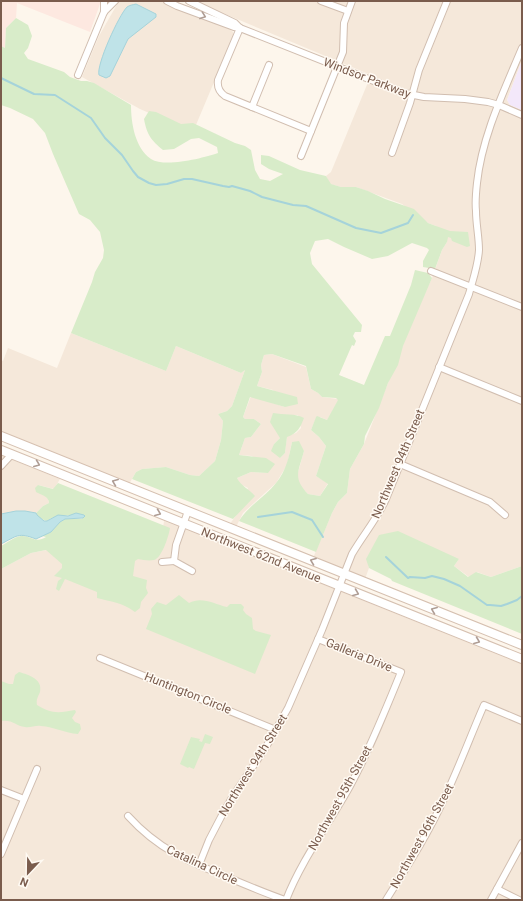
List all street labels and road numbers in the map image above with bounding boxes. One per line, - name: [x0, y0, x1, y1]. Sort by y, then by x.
- street label: Windsor Parkway: [321, 55, 413, 101]
- street label: Northwest 94th Street: [369, 407, 427, 521]
- street label: Northwest 62nd Avenue: [199, 525, 323, 585]
- street label: Galleria Drive: [324, 635, 394, 675]
- street label: Huntington Circle: [142, 669, 234, 717]
- street label: Northwest 94th Street: [216, 711, 290, 819]
- street label: Northwest 95th Street: [305, 743, 375, 853]
- street label: Northwest 96th Street: [387, 781, 457, 891]
- street label: Catalina Circle: [164, 842, 240, 888]

